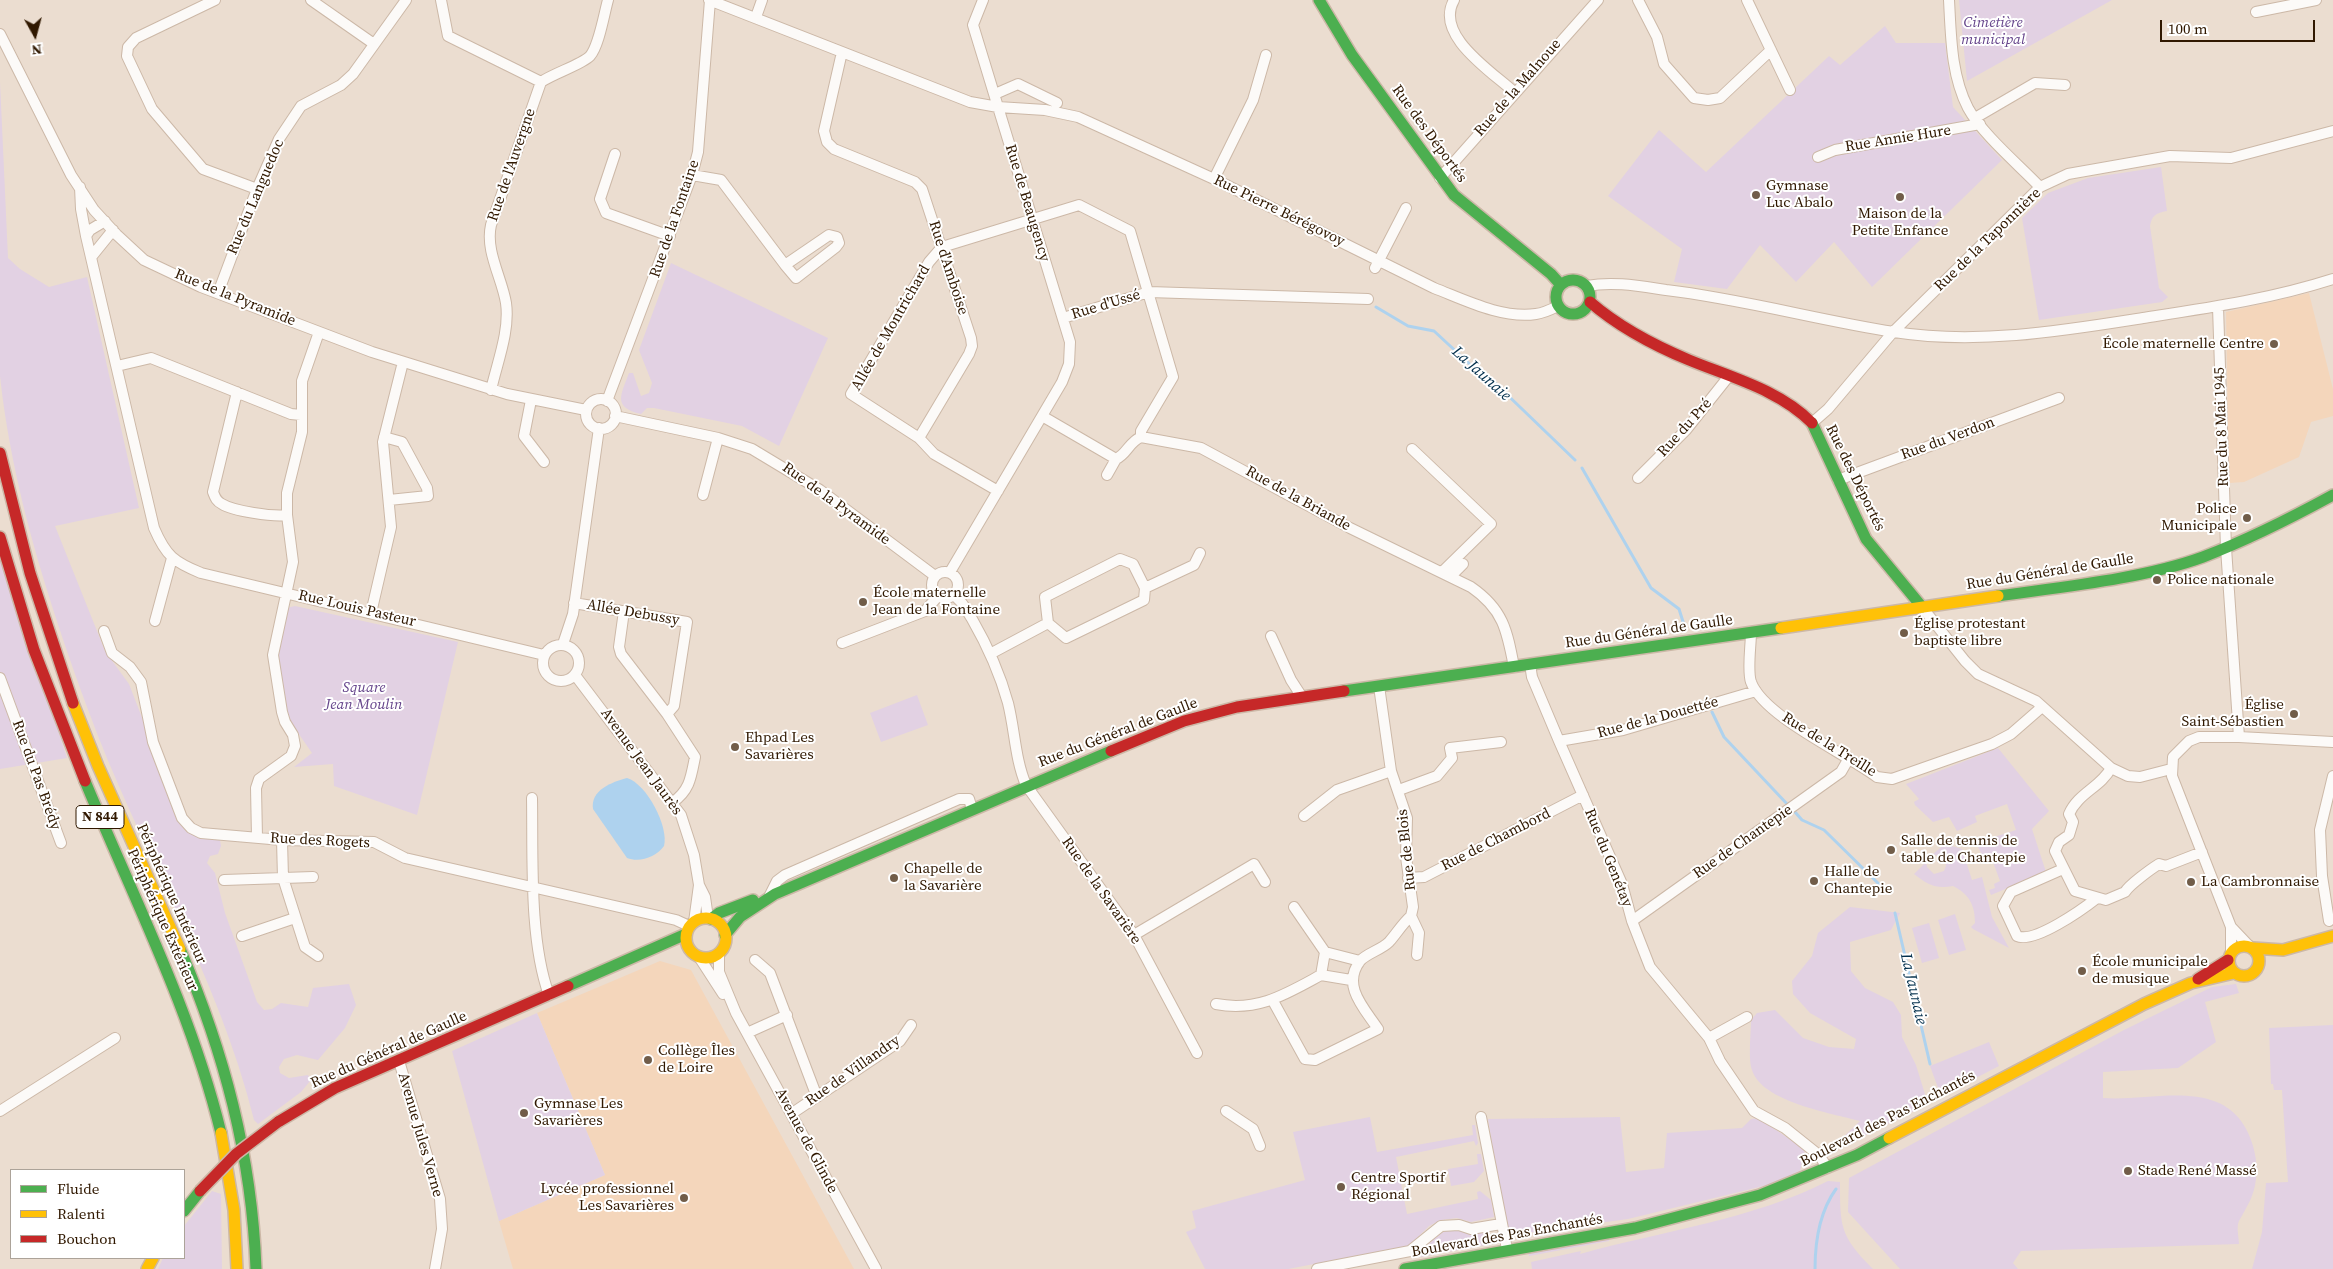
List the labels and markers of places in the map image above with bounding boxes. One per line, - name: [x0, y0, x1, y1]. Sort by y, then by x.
- place label: Gymnase Luc Abalo: [1766, 177, 1833, 212]
- marker: Gymnase Luc Abalo: [1750, 189, 1762, 201]
- marker: Maison de la Petite Enfance: [1894, 191, 1906, 203]
- place label: Maison de la Petite Enfance: [1852, 205, 1948, 240]
- place label: École maternelle Centre: [2102, 335, 2264, 353]
- marker: École maternelle Centre: [2268, 338, 2280, 350]
- place label: Police Municipale: [2161, 500, 2237, 535]
- marker: Police Municipale: [2241, 512, 2253, 524]
- place label: Police nationale: [2167, 571, 2274, 589]
- marker: Police nationale: [2151, 574, 2163, 586]
- place label: École maternelle Jean de la Fontaine: [873, 584, 1000, 619]
- marker: École maternelle Jean de la Fontaine: [857, 596, 869, 608]
- place label: Église protestant baptiste libre: [1914, 615, 2025, 650]
- marker: Église protestant baptiste libre: [1898, 627, 1910, 639]
- place label: Église Saint-Sébastien: [2182, 696, 2284, 731]
- marker: Église Saint-Sébastien: [2288, 708, 2300, 720]
- place label: Ehpad Les Savarières: [745, 729, 814, 764]
- marker: Ehpad Les Savarières: [729, 741, 741, 753]
- place label: Salle de tennis de table de Chantepie: [1901, 832, 2026, 867]
- marker: Salle de tennis de table de Chantepie: [1885, 844, 1897, 856]
- place label: Chapelle de la Savarière: [904, 860, 982, 895]
- place label: Halle de Chantepie: [1824, 863, 1892, 898]
- marker: Chapelle de la Savarière: [888, 872, 900, 884]
- place label: La Cambronnaise: [2201, 873, 2319, 891]
- marker: Halle de Chantepie: [1808, 875, 1820, 887]
- marker: La Cambronnaise: [2185, 876, 2197, 888]
- place label: École municipale de musique: [2092, 953, 2208, 988]
- marker: École municipale de musique: [2076, 965, 2088, 977]
- place label: Collège Îles de Loire: [658, 1042, 735, 1077]
- marker: Collège Îles de Loire: [642, 1054, 654, 1066]
- place label: Gymnase Les Savarières: [534, 1095, 623, 1130]
- marker: Gymnase Les Savarières: [518, 1107, 530, 1119]
- place label: Stade René Massé: [2138, 1162, 2257, 1180]
- marker: Stade René Massé: [2122, 1165, 2134, 1177]
- place label: Centre Sportif Régional: [1351, 1169, 1445, 1204]
- place label: Lycée professionnel Les Savarières: [540, 1180, 674, 1215]
- marker: Centre Sportif Régional: [1335, 1181, 1347, 1193]
- marker: Lycée professionnel Les Savarières: [678, 1192, 690, 1204]

